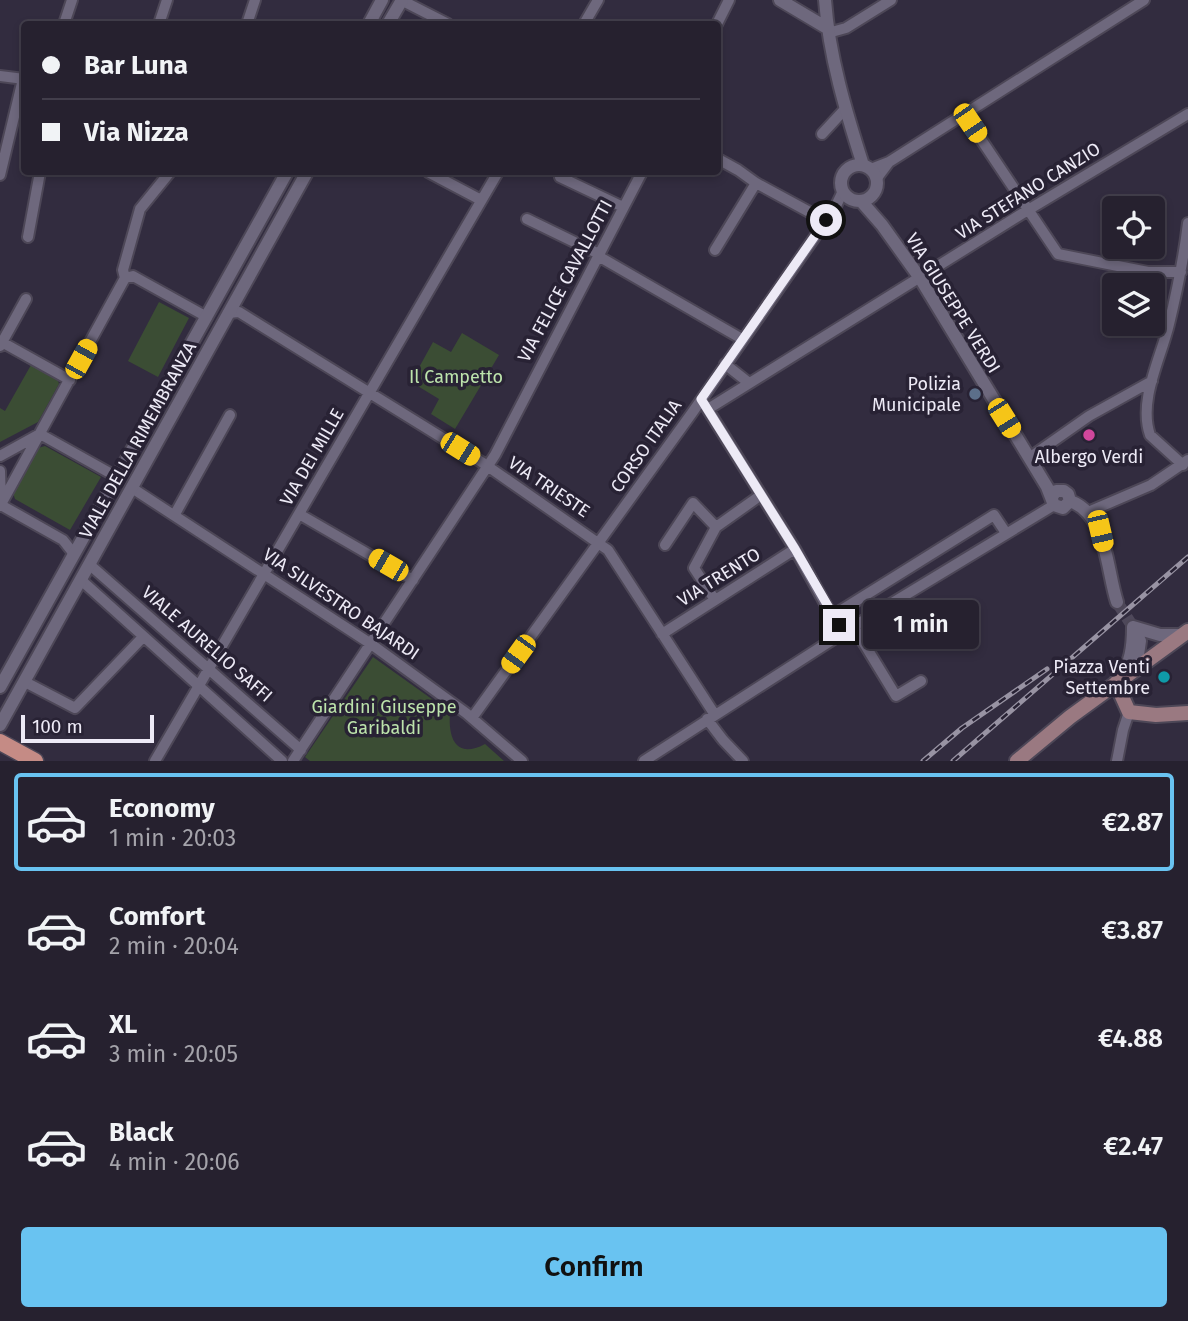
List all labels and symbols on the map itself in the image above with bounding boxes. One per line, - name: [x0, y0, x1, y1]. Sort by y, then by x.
- car: [950, 100, 991, 146]
- street label: VIA STEFANO CANZIO: [952, 138, 1104, 244]
- street label: VIA FELICE CAVALLOTTI: [513, 196, 617, 366]
- route start: [810, 204, 842, 236]
- street label: VIA GIUSEPPE VERDI: [901, 229, 1005, 377]
- car: [62, 336, 101, 382]
- street label: VIALE DELLA RIMEMBRANZA: [75, 337, 202, 542]
- park label: Il Campetto: [409, 366, 503, 388]
- place label: Polizia Municipale: [872, 373, 961, 416]
- marker: Polizia Municipale: [967, 386, 983, 402]
- street label: CORSO ITALIA: [606, 395, 687, 497]
- car: [984, 395, 1025, 441]
- street label: VIA DEI MILLE: [275, 404, 349, 510]
- marker: Albergo Verdi: [1081, 427, 1097, 443]
- car: [437, 429, 484, 469]
- place label: Albergo Verdi: [1035, 446, 1143, 468]
- street label: VIA TRIESTE: [504, 452, 594, 522]
- car: [1086, 508, 1115, 554]
- street label: VIA SILVESTRO BAJARDI: [259, 543, 423, 665]
- street label: VIA TRENTO: [673, 543, 765, 611]
- car: [365, 545, 412, 585]
- street label: VIALE AURELIO SAFFI: [137, 581, 277, 707]
- callout: 1 min: [864, 600, 979, 650]
- route end: [823, 609, 855, 641]
- car: [498, 631, 539, 677]
- place label: Piazza Venti Settembre: [1053, 656, 1150, 699]
- marker: Piazza Venti Settembre: [1156, 669, 1172, 685]
- park label: Giardini Giuseppe Garibaldi: [311, 696, 457, 739]
- scale bar: [21, 712, 154, 744]

